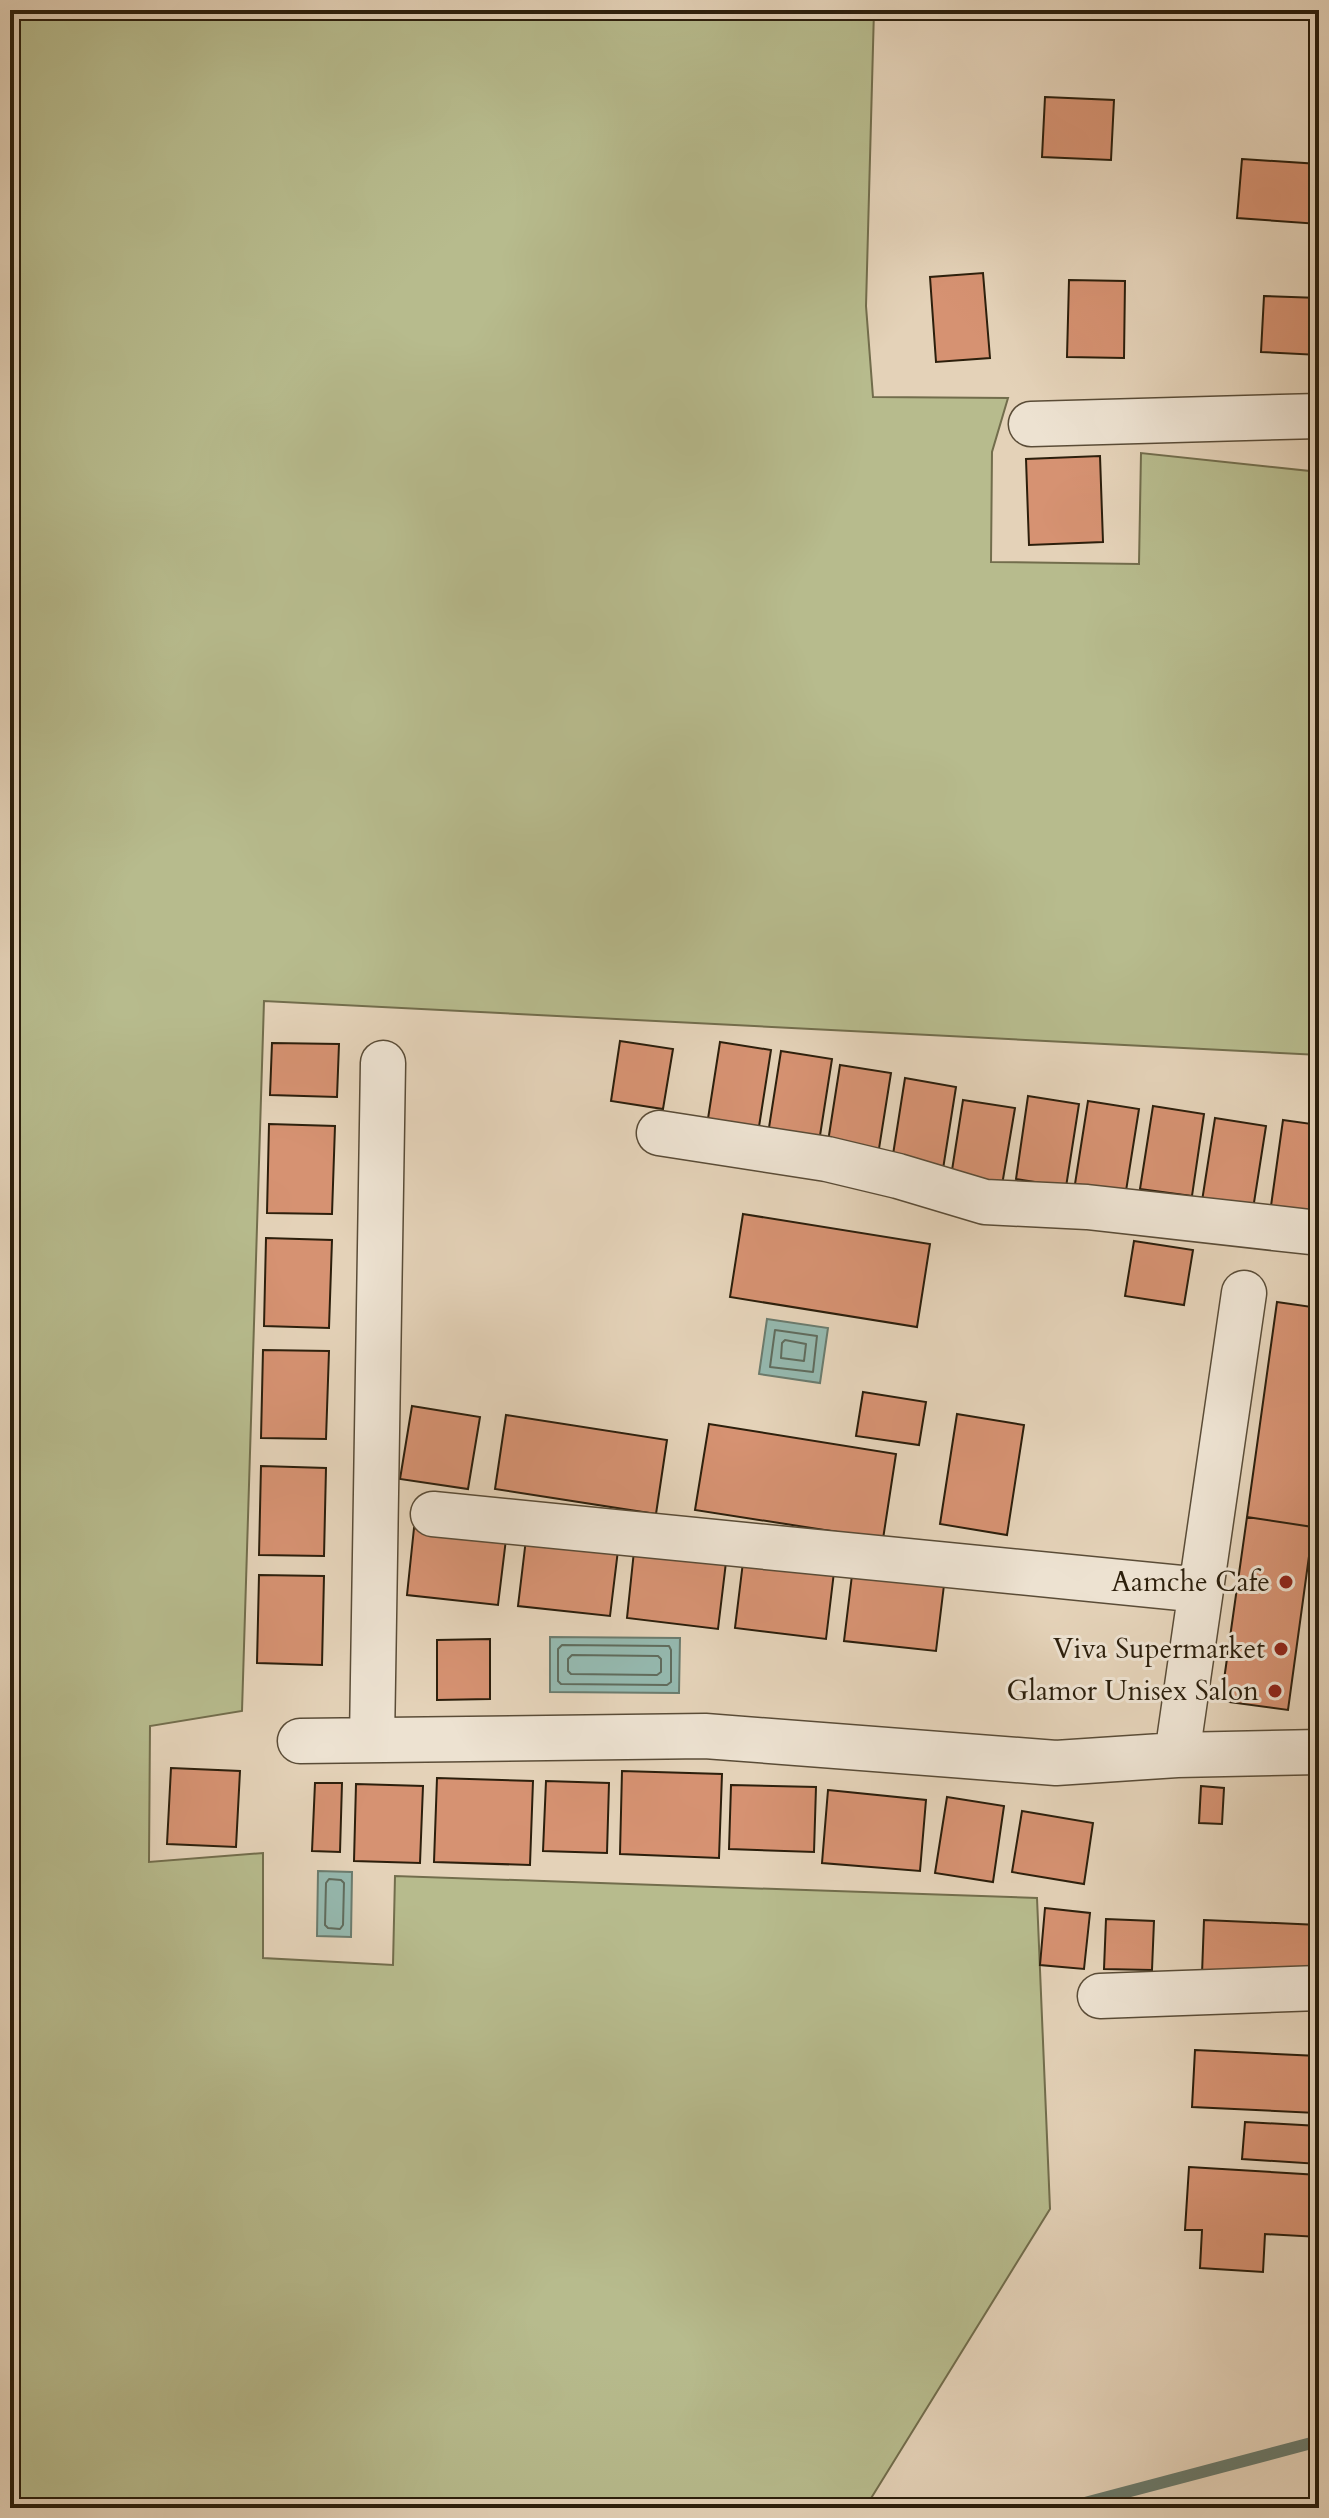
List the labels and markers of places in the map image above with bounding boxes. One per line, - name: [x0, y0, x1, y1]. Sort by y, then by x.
- place label: Aamche Cafe: [1111, 1563, 1270, 1601]
- marker: Aamche Cafe: [1277, 1573, 1295, 1591]
- place label: Viva Supermarket: [1053, 1630, 1265, 1668]
- marker: Viva Supermarket: [1272, 1640, 1290, 1658]
- place label: Glamor Unisex Salon: [1007, 1672, 1259, 1710]
- marker: Glamor Unisex Salon: [1266, 1682, 1284, 1700]

